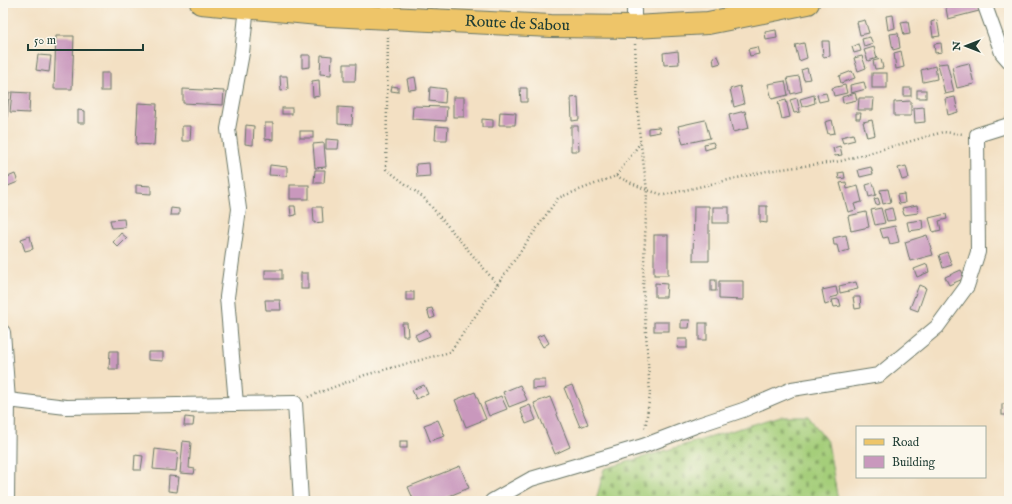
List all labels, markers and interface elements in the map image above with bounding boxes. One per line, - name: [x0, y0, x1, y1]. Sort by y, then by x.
- street label: Route de Sabou: [464, 12, 570, 36]
- scale bar: [28, 26, 143, 52]
- north arrow: [946, 26, 986, 66]
- text: 50 m: [34, 33, 56, 48]
- text: N: [950, 41, 964, 52]
- legend: [856, 426, 986, 478]
- text: Road: [892, 435, 920, 450]
- text: Building: [892, 455, 936, 470]

